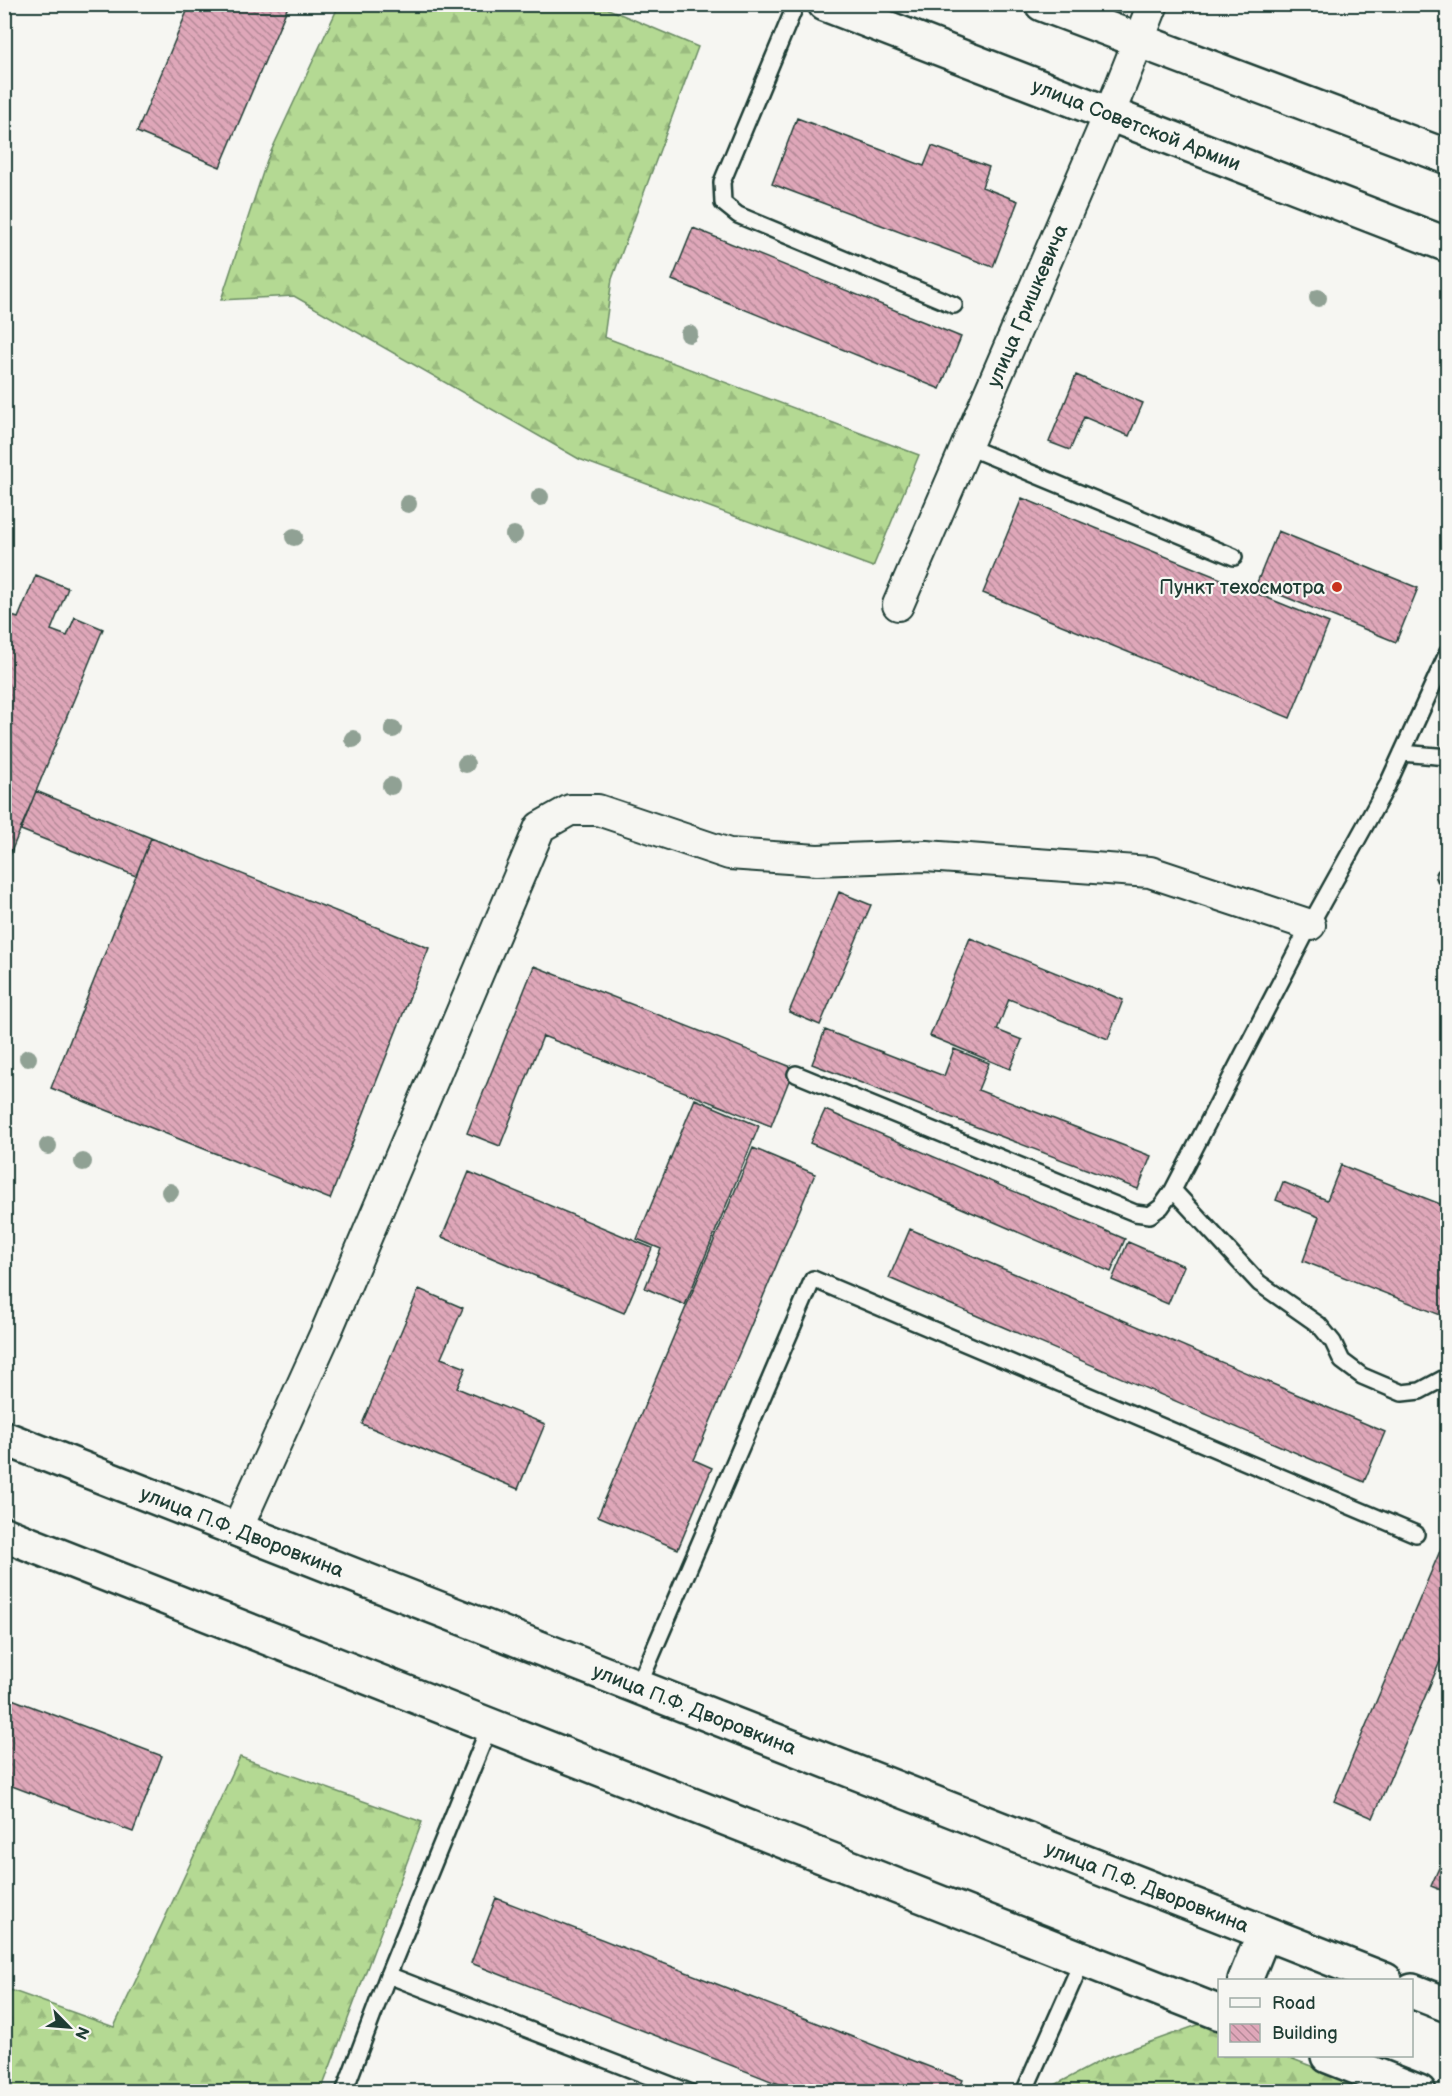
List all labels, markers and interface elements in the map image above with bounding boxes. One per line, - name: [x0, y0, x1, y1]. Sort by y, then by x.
- street label: улица Советской Армии: [1028, 74, 1244, 177]
- street label: улица Гришкевича: [982, 221, 1074, 391]
- place label: Пункт техосмотра: [1159, 576, 1325, 600]
- marker: Пункт техосмотра: [1330, 580, 1344, 594]
- street label: улица П.Ф. Дворовкина: [137, 1482, 347, 1583]
- street label: улица П.Ф. Дворовкина: [589, 1659, 800, 1761]
- street label: улица П.Ф. Дворовкина: [1041, 1837, 1252, 1938]
- legend: [1218, 1979, 1413, 2057]
- text: Road: [1272, 1993, 1316, 2014]
- north arrow: [39, 1997, 99, 2057]
- text: N: [70, 2023, 92, 2042]
- text: Building: [1272, 2023, 1338, 2044]

